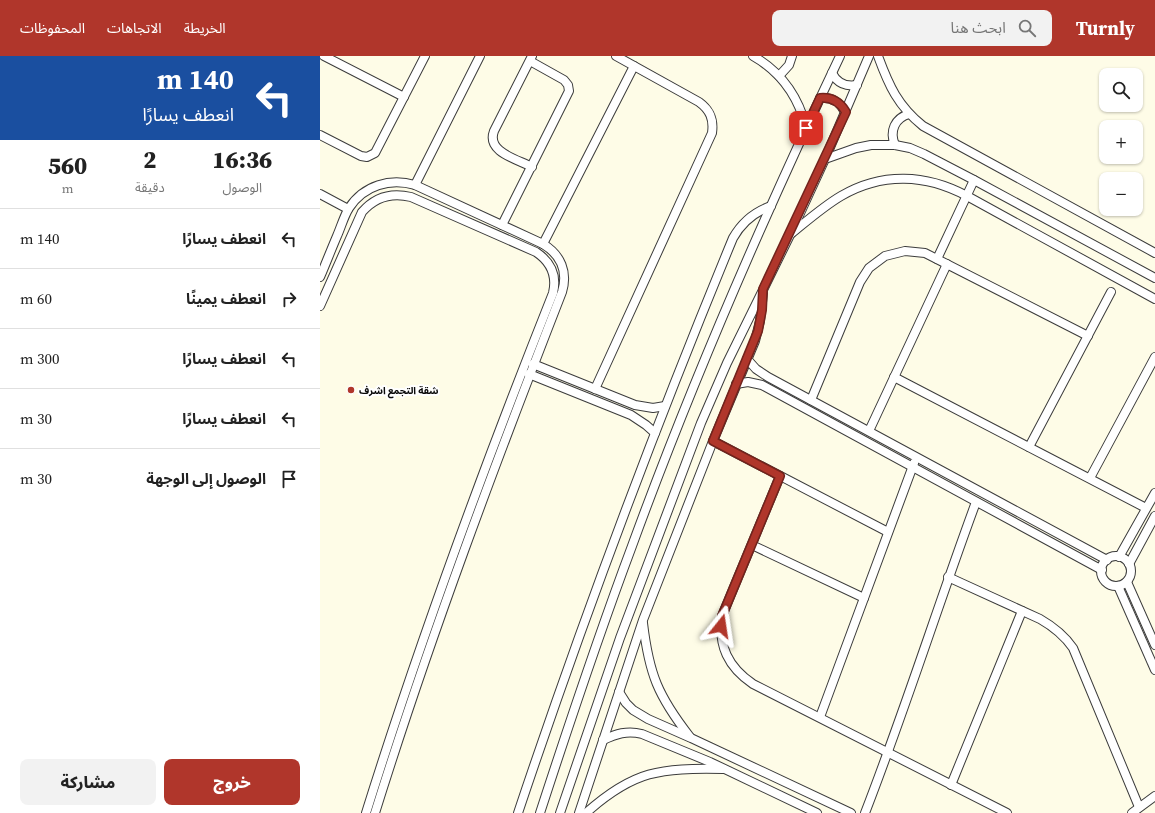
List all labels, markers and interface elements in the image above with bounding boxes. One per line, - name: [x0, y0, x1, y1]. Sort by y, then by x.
- search box: [772, 10, 1052, 46]
- text: Turnly: [1076, 15, 1135, 41]
- text: ابحث هنا: [951, 17, 1006, 38]
- icon: search: [1016, 17, 1038, 39]
- text: المحفوظات: [20, 18, 85, 38]
- text: الاتجاهات: [107, 18, 162, 38]
- text: الخريطة: [184, 18, 226, 38]
- text: 140 m: [157, 60, 234, 98]
- map controls: [1099, 68, 1143, 216]
- button: search: [1099, 68, 1143, 112]
- icon: left: [248, 72, 300, 124]
- text: انعطف يسارًا: [142, 102, 234, 127]
- pin: [789, 111, 823, 145]
- icon: arrive: [795, 117, 817, 139]
- button: +: [1099, 120, 1143, 164]
- text: 2: [143, 143, 156, 176]
- text: 16:36: [212, 143, 272, 176]
- text: 560: [48, 149, 87, 182]
- button: −: [1099, 172, 1143, 216]
- text: دقيقة: [135, 179, 165, 196]
- text: الوصول: [223, 179, 262, 196]
- text: m: [62, 180, 73, 197]
- text: 140 m: [20, 228, 60, 249]
- text: انعطف يسارًا: [182, 228, 266, 249]
- icon: left: [278, 228, 300, 250]
- text: 60 m: [20, 288, 52, 309]
- text: انعطف يمينًا: [186, 288, 266, 309]
- icon: right: [278, 288, 300, 310]
- text: 300 m: [20, 348, 60, 369]
- text: انعطف يسارًا: [182, 348, 266, 369]
- icon: left: [278, 348, 300, 370]
- place label: شقة التجمع اشرف: [359, 384, 439, 399]
- marker: شقة التجمع اشرف: [346, 385, 356, 395]
- text: 30 m: [20, 408, 52, 429]
- text: انعطف يسارًا: [182, 408, 266, 429]
- icon: left: [278, 408, 300, 430]
- text: 30 m: [20, 468, 52, 489]
- text: الوصول إلى الوجهة: [146, 468, 266, 489]
- icon: arrive: [278, 468, 300, 490]
- position arrow: [700, 605, 742, 647]
- button: مشاركة: [20, 759, 156, 805]
- button: خروج: [164, 759, 300, 805]

